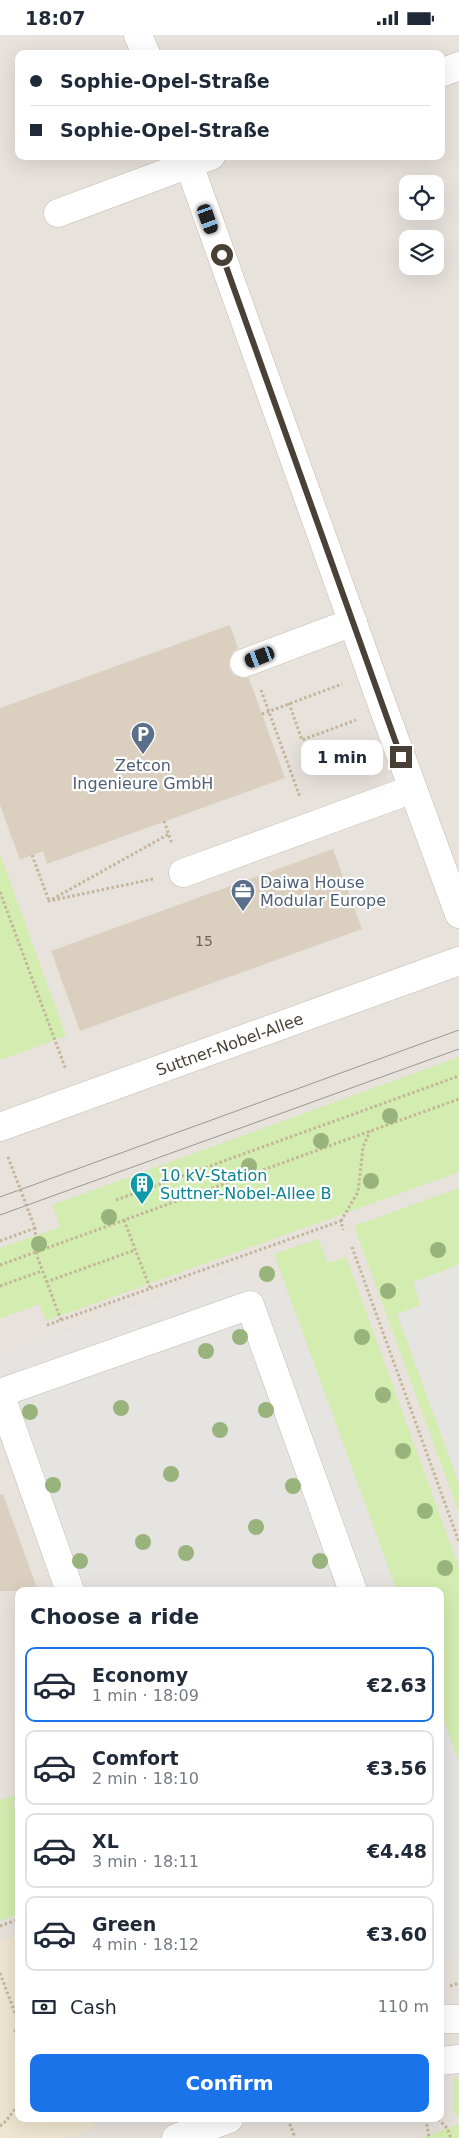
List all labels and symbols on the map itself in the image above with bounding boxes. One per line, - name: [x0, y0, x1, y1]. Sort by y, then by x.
- car: [195, 202, 220, 236]
- route start: [211, 244, 233, 266]
- car: [243, 645, 276, 669]
- parking icon: Zetcon Ingenieure GmbH: [130, 721, 156, 755]
- callout: 1 min: [301, 739, 384, 775]
- route end: [390, 746, 412, 768]
- place label: Zetcon Ingenieure GmbH: [73, 756, 213, 793]
- place label: Daiwa House Modular Europe: [260, 873, 386, 910]
- office icon: Daiwa House Modular Europe: [230, 878, 256, 912]
- house number: 15: [195, 933, 213, 949]
- street label: Suttner-Nobel-Allee: [153, 1009, 306, 1079]
- place label: 10 kV-Station Suttner-Nobel-Allee B: [160, 1166, 331, 1203]
- building icon: 10 kV-Station Suttner-Nobel-Allee B: [129, 1171, 155, 1205]

